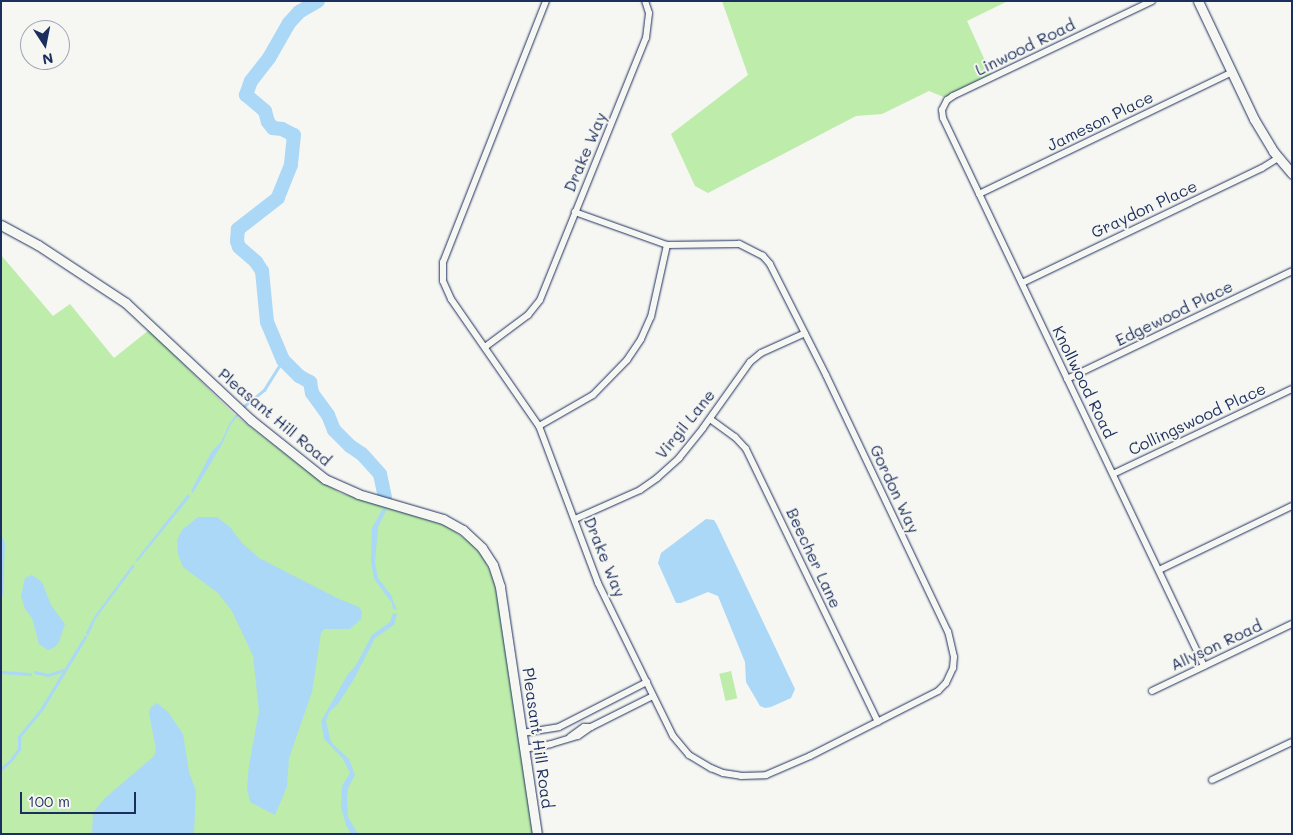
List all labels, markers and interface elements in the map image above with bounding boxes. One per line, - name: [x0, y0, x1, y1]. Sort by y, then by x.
- street label: Linwood Road: [972, 15, 1078, 79]
- north arrow: [20, 20, 70, 70]
- text: N: [41, 49, 55, 70]
- street label: Jameson Place: [1044, 87, 1156, 155]
- street label: Drake Way: [560, 109, 610, 195]
- street label: Graydon Place: [1088, 176, 1200, 242]
- street label: Edgewood Place: [1112, 276, 1236, 350]
- street label: Knollwood Road: [1048, 323, 1120, 441]
- street label: Pleasant Hill Road: [215, 364, 335, 470]
- street label: Collingswood Place: [1125, 379, 1269, 459]
- street label: Virgil Lane: [651, 385, 719, 463]
- street label: Gordon Way: [866, 442, 924, 536]
- street label: Beecher Lane: [782, 505, 846, 611]
- street label: Drake Way: [580, 514, 630, 600]
- street label: Allyson Road: [1167, 615, 1265, 675]
- street label: Pleasant Hill Road: [519, 666, 557, 810]
- scale bar: [22, 782, 139, 814]
- text: 100 m: [28, 791, 70, 811]

